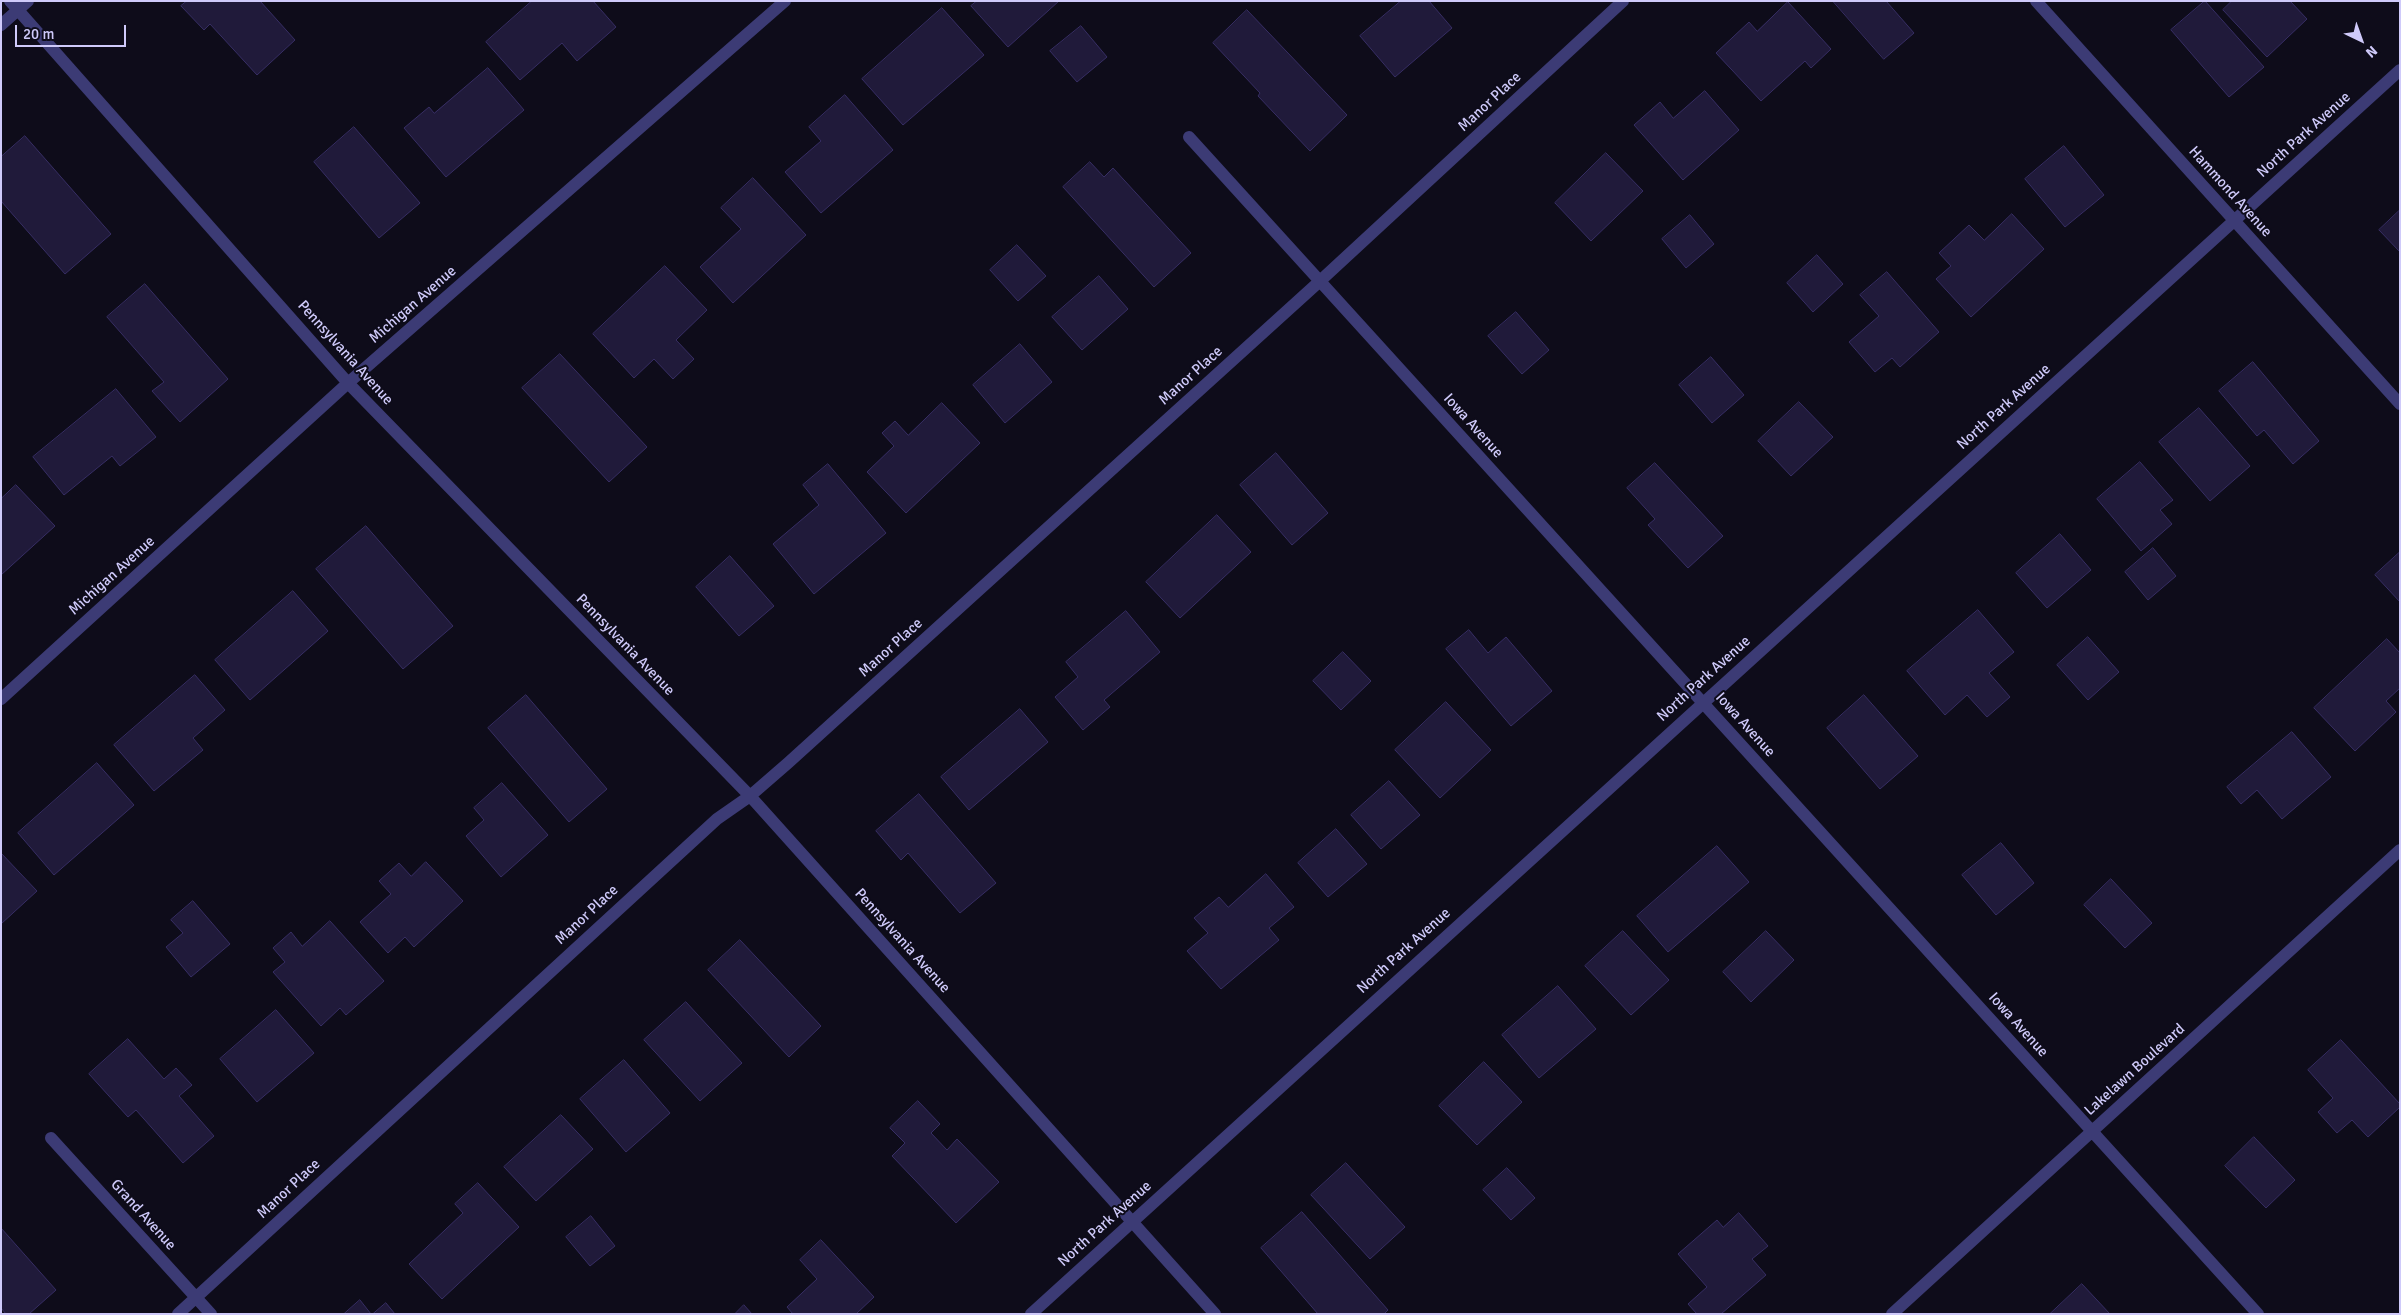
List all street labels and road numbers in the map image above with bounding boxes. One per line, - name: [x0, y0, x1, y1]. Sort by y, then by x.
- street label: Manor Place: [1455, 68, 1525, 136]
- street label: North Park Avenue: [2254, 88, 2354, 182]
- street label: Hammond Avenue: [2185, 143, 2275, 241]
- street label: Michigan Avenue: [366, 262, 460, 348]
- street label: Pennsylvania Avenue: [293, 297, 397, 409]
- street label: Manor Place: [1155, 343, 1227, 409]
- street label: North Park Avenue: [1954, 360, 2054, 454]
- street label: Iowa Avenue: [1439, 390, 1507, 462]
- street label: Michigan Avenue: [65, 533, 159, 619]
- street label: Pennsylvania Avenue: [572, 590, 678, 700]
- street label: Manor Place: [855, 615, 927, 681]
- street label: North Park Avenue: [1654, 632, 1754, 726]
- street label: Iowa Avenue: [1711, 689, 1779, 761]
- street label: Manor Place: [552, 881, 622, 949]
- street label: Pennsylvania Avenue: [850, 885, 954, 997]
- street label: North Park Avenue: [1354, 904, 1454, 998]
- street label: Iowa Avenue: [1984, 989, 2052, 1061]
- street label: Lakelawn Boulevard: [2081, 1020, 2189, 1120]
- street label: Manor Place: [254, 1155, 324, 1223]
- street label: Grand Avenue: [107, 1176, 179, 1254]
- street label: North Park Avenue: [1055, 1177, 1155, 1271]

